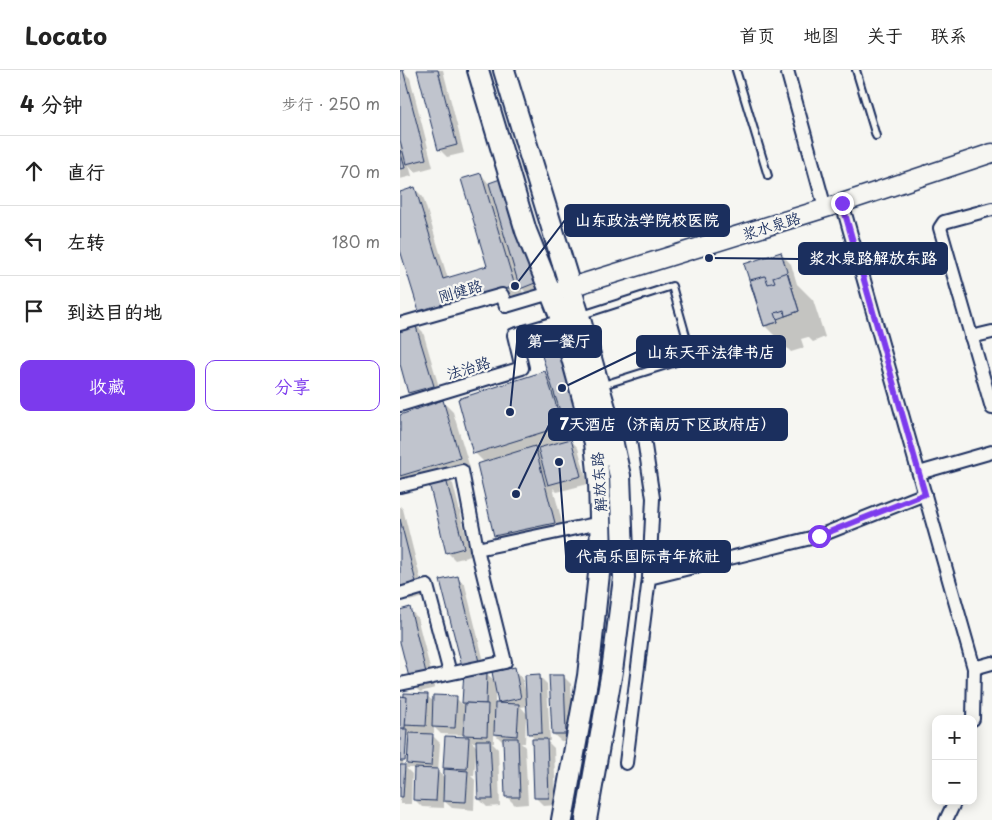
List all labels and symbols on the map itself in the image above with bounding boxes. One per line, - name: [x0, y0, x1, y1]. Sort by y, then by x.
- route end: [831, 192, 854, 215]
- callout: 山东政法学院校医院: [565, 205, 729, 236]
- street label: 浆水泉路: [739, 205, 803, 245]
- text: 山东政法学院校医院: [575, 207, 719, 231]
- callout: 浆水泉路解放东路: [799, 243, 947, 274]
- text: 浆水泉路解放东路: [809, 245, 937, 269]
- street label: 刚健路: [435, 273, 485, 307]
- callout: 第一餐厅: [517, 326, 601, 357]
- text: 第一餐厅: [527, 328, 591, 352]
- callout: 山东天平法律书店: [637, 336, 785, 367]
- text: 山东天平法律书店: [647, 339, 775, 363]
- street label: 法治路: [443, 349, 493, 385]
- callout: 7天酒店（济南历下区政府店）: [549, 409, 787, 440]
- text: 7天酒店（济南历下区政府店）: [559, 411, 777, 435]
- street label: 解放东路: [584, 451, 612, 513]
- route start: [808, 525, 831, 548]
- callout: 代高乐国际青年旅社: [566, 541, 730, 572]
- text: 代高乐国际青年旅社: [576, 543, 720, 567]

